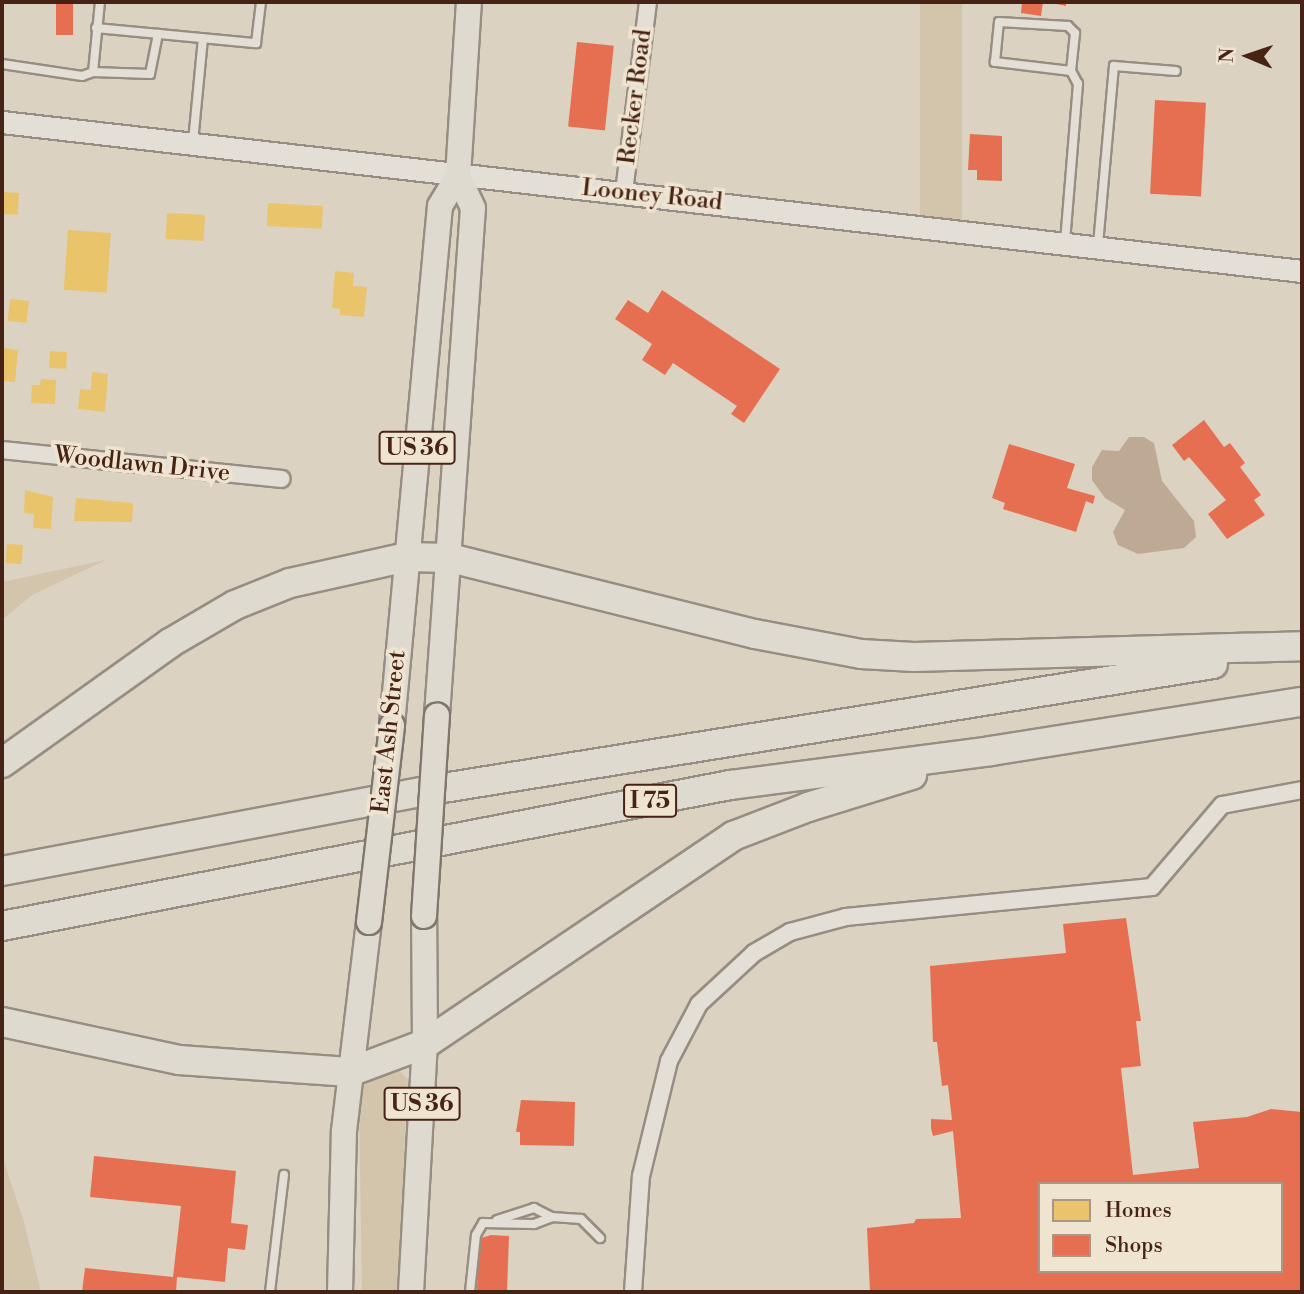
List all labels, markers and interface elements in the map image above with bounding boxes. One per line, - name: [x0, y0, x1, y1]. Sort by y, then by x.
- north arrow: [1213, 21, 1283, 91]
- street label: Recker Road: [613, 28, 659, 166]
- text: N: [1215, 47, 1239, 63]
- street label: Looney Road: [580, 174, 724, 218]
- road number: US 36: [378, 428, 456, 468]
- street label: Woodlawn Drive: [53, 441, 231, 489]
- street label: East Ash Street: [367, 649, 413, 815]
- road number: I 75: [622, 782, 678, 820]
- road number: US 36: [384, 1084, 460, 1124]
- legend: [1038, 1182, 1283, 1273]
- text: Homes: [1105, 1198, 1172, 1224]
- text: Shops: [1105, 1233, 1163, 1259]

